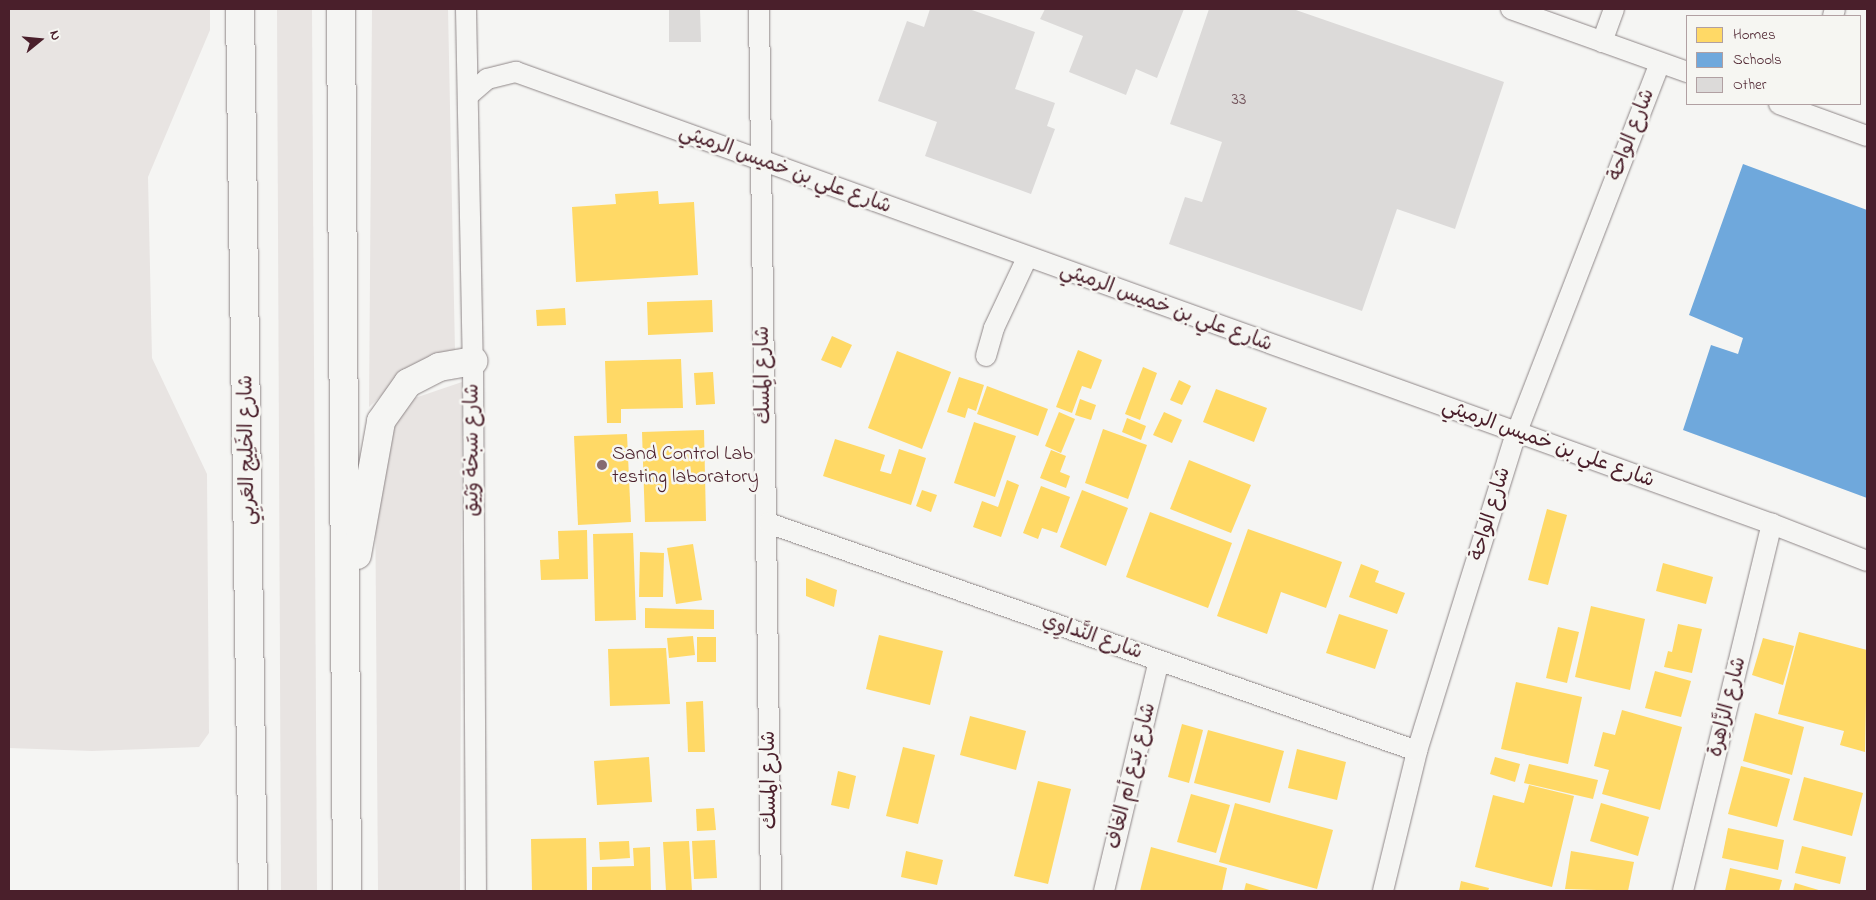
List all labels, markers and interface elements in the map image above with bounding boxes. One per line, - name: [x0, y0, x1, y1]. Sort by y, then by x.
- north arrow: [15, 15, 65, 65]
- legend: [1686, 15, 1861, 105]
- text: Homes: [1733, 24, 1776, 46]
- text: N: [43, 28, 66, 43]
- text: Schools: [1733, 49, 1782, 71]
- text: Other: [1733, 74, 1766, 96]
- street label: شارع الواحة: [1604, 86, 1660, 184]
- house number: 33: [1232, 89, 1246, 111]
- street label: شارع علي بن خميس الرميثي: [676, 120, 894, 220]
- street label: شارع علي بن خميس الرميثي: [1057, 258, 1275, 358]
- street label: شارع المِسك: [751, 326, 777, 424]
- street label: شارع الخَلِيج العَربِي: [235, 375, 261, 525]
- street label: شارع سَبخة وَثِيق: [461, 383, 485, 517]
- street label: شارع علي بن خميس الرميثي: [1439, 394, 1657, 494]
- place label: Sand Control Lab testing laboratory: [612, 442, 759, 489]
- marker: Sand Control Lab testing laboratory: [596, 459, 608, 471]
- street label: شارع الواحة: [1465, 464, 1517, 564]
- street label: شارع النَّداوِي: [1039, 609, 1145, 665]
- street label: شارع الزَّاهِرة: [1704, 654, 1752, 760]
- street label: شارع بَدع أم الغاف: [1102, 700, 1162, 852]
- street label: شارع المِسك: [757, 731, 783, 829]

